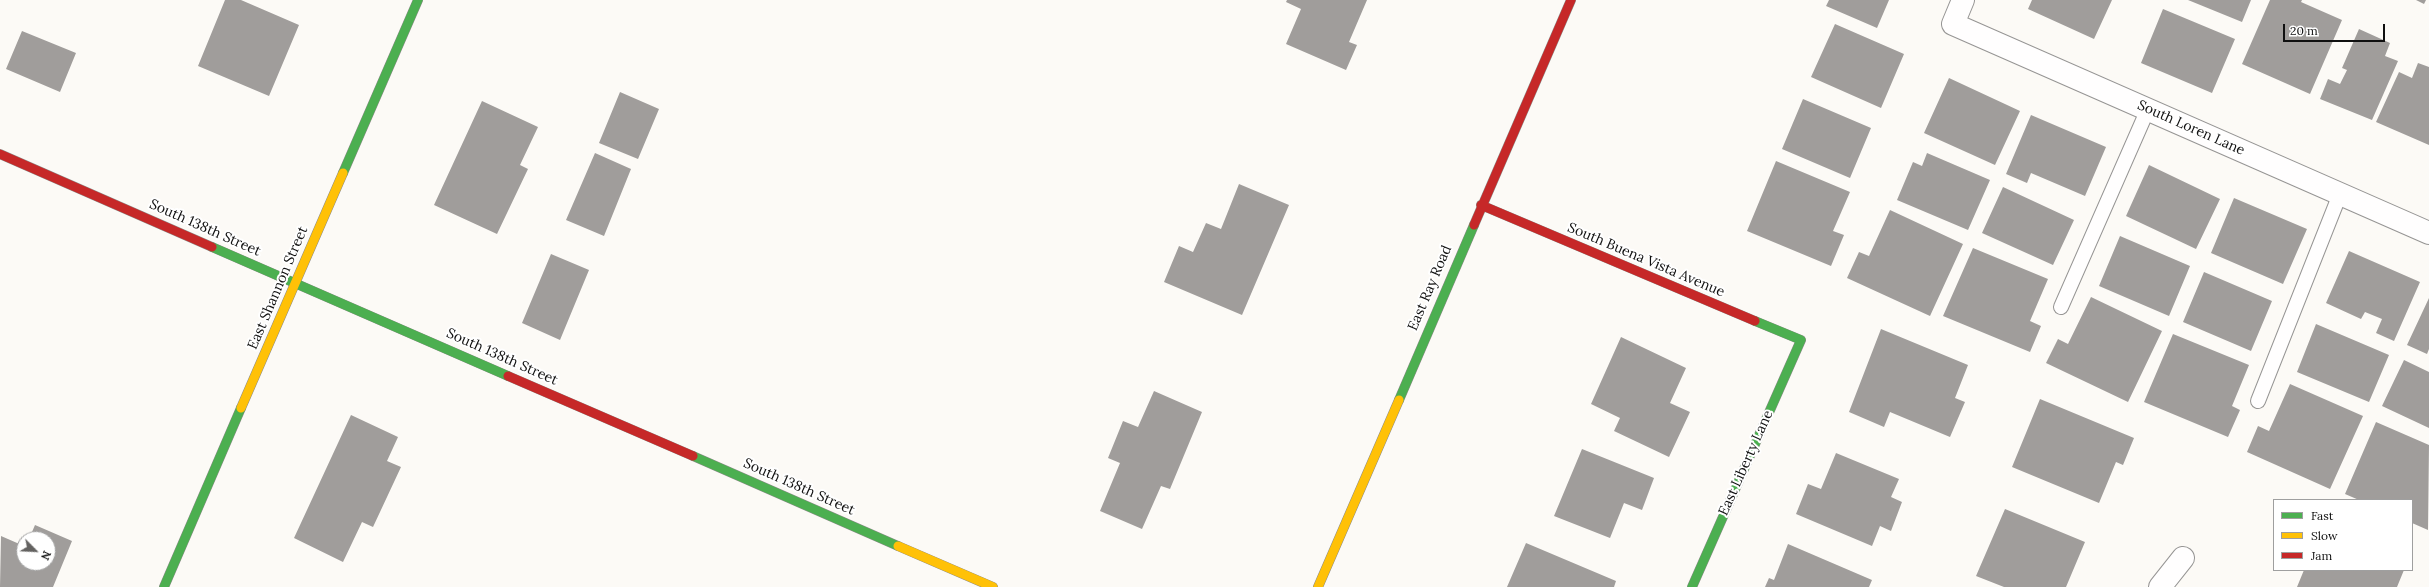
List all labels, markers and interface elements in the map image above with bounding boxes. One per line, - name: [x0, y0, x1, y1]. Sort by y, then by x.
- scale bar: [2285, 16, 2387, 42]
- text: 20 m: [2290, 23, 2318, 38]
- street label: South Loren Lane: [2135, 97, 2247, 159]
- street label: South 138th Street: [147, 196, 263, 260]
- street label: South Buena Vista Avenue: [1565, 219, 1727, 301]
- street label: East Shannon Street: [244, 224, 312, 352]
- street label: East Ray Road: [1405, 243, 1455, 333]
- street label: South 138th Street: [444, 325, 560, 389]
- street label: East Liberty Lane: [1715, 408, 1777, 518]
- street label: South 138th Street: [741, 455, 857, 519]
- legend: [2273, 499, 2413, 571]
- text: Fast: [2311, 508, 2334, 523]
- text: Slow: [2311, 528, 2338, 543]
- north arrow: [16, 531, 56, 571]
- text: Jam: [2311, 548, 2332, 563]
- text: N: [38, 549, 54, 562]

